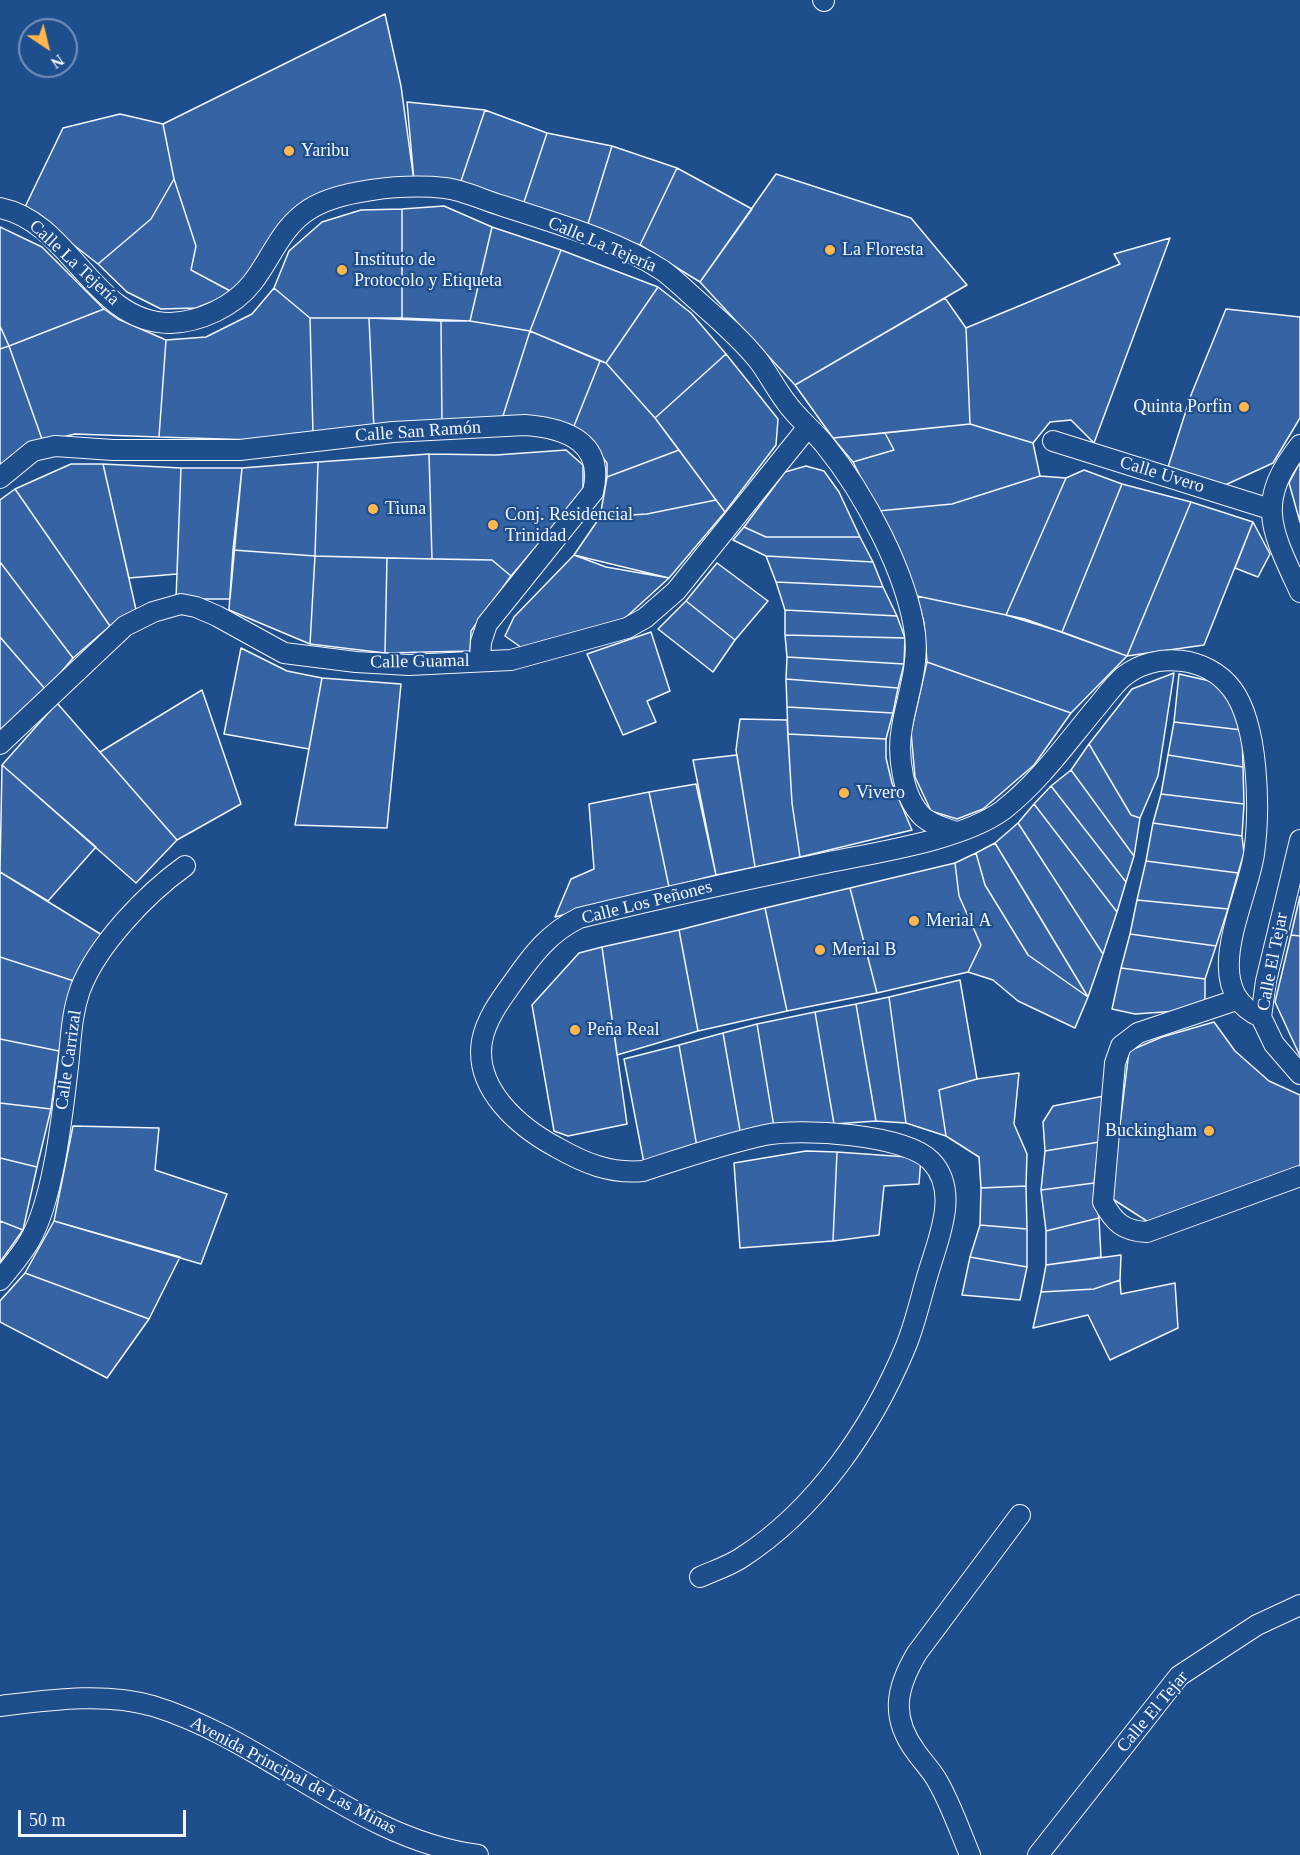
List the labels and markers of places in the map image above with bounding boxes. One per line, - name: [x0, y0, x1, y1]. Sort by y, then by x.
- place label: Yaribu: [301, 140, 349, 162]
- marker: Yaribu: [282, 144, 296, 158]
- place label: La Floresta: [842, 239, 923, 261]
- marker: La Floresta: [823, 243, 837, 257]
- place label: Instituto de Protocolo y Etiqueta: [354, 249, 502, 292]
- marker: Instituto de Protocolo y Etiqueta: [335, 263, 349, 277]
- place label: Quinta Porfin: [1134, 396, 1232, 418]
- marker: Quinta Porfin: [1237, 400, 1251, 414]
- place label: Tiuna: [385, 498, 426, 520]
- marker: Tiuna: [366, 502, 380, 516]
- place label: Conj. Residencial Trinidad: [505, 504, 633, 546]
- marker: Conj. Residencial Trinidad: [486, 518, 500, 532]
- place label: Vivero: [856, 782, 905, 804]
- marker: Vivero: [837, 786, 851, 800]
- place label: Merial A: [926, 910, 991, 932]
- marker: Merial A: [907, 914, 921, 928]
- place label: Merial B: [832, 939, 896, 961]
- marker: Merial B: [813, 943, 827, 957]
- place label: Peña Real: [587, 1019, 659, 1041]
- marker: Peña Real: [568, 1023, 582, 1037]
- place label: Buckingham: [1105, 1120, 1197, 1142]
- marker: Buckingham: [1202, 1124, 1216, 1138]

